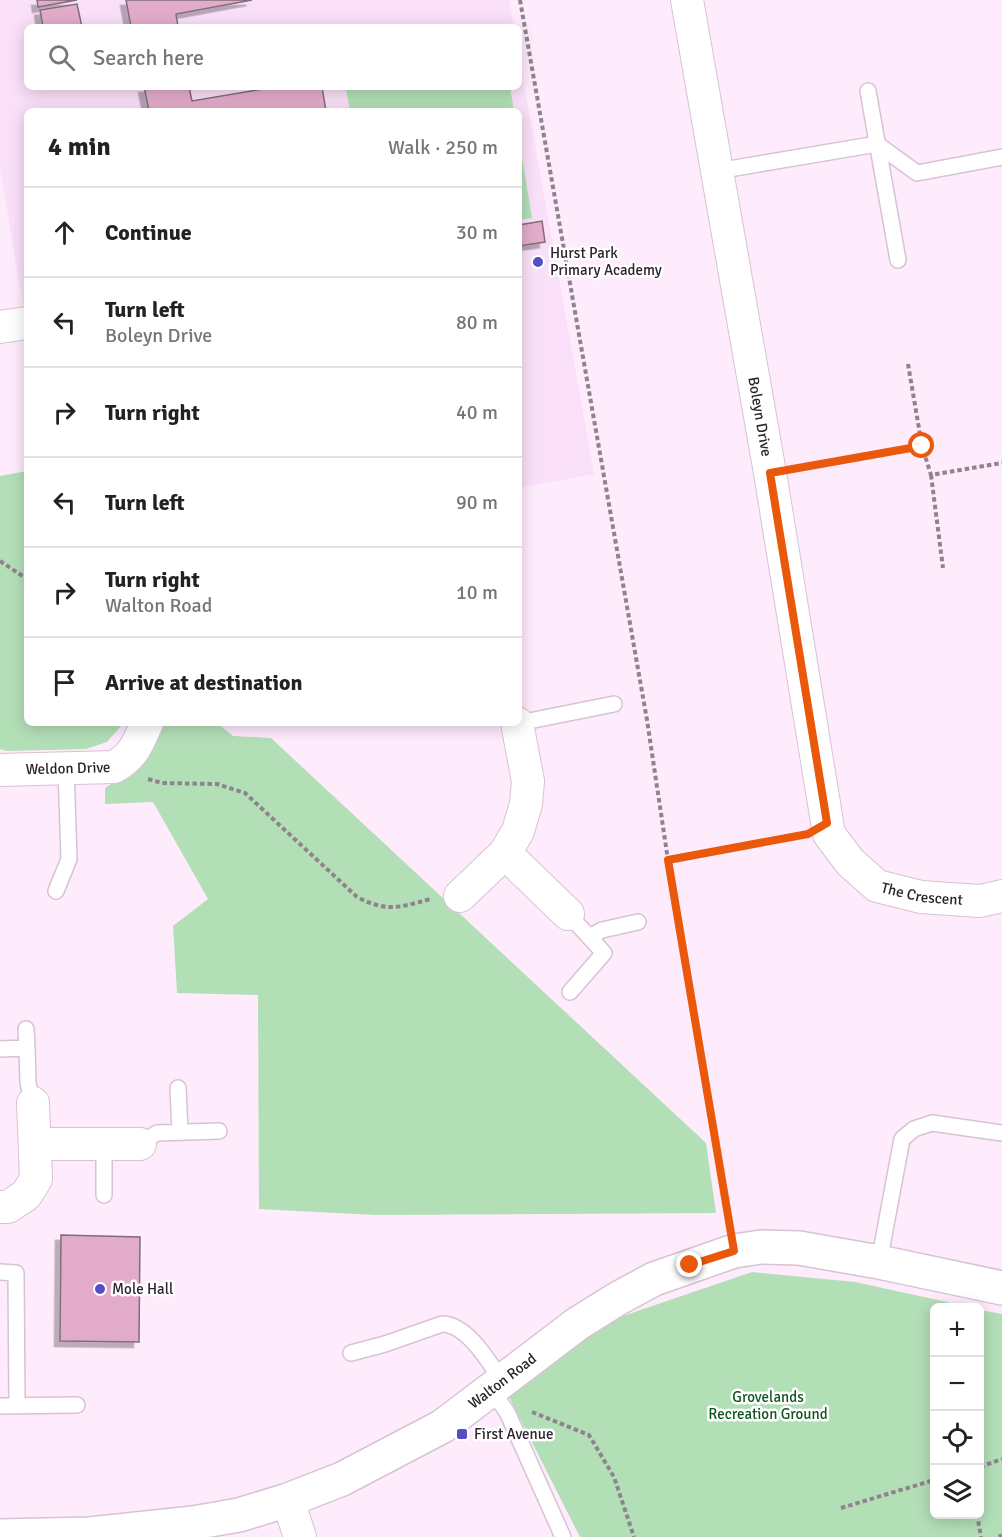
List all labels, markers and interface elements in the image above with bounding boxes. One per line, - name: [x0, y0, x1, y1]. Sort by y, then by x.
- search box: [24, 24, 522, 90]
- icon: search: [45, 41, 78, 74]
- text: Search here: [93, 44, 204, 71]
- text: 4 min: [48, 131, 111, 163]
- text: Walk · 250 m: [388, 135, 498, 160]
- icon: ahead: [48, 216, 81, 249]
- text: Continue: [105, 219, 192, 246]
- text: 30 m: [456, 220, 498, 245]
- place label: Hurst Park Primary Academy: [550, 244, 662, 279]
- marker: Hurst Park Primary Academy: [531, 255, 545, 269]
- text: Turn left: [105, 296, 185, 323]
- icon: left: [48, 306, 81, 339]
- text: 80 m: [456, 310, 498, 335]
- text: Boleyn Drive: [105, 323, 212, 348]
- street label: Boleyn Drive: [744, 375, 776, 458]
- icon: right: [48, 396, 81, 429]
- text: Turn right: [105, 399, 200, 426]
- text: 40 m: [456, 400, 498, 425]
- route start: [908, 432, 934, 458]
- icon: left: [48, 486, 81, 519]
- text: Turn left: [105, 489, 185, 516]
- text: 90 m: [456, 490, 498, 515]
- text: Turn right: [105, 566, 200, 593]
- icon: right: [48, 576, 81, 609]
- text: 10 m: [456, 580, 498, 605]
- text: Walton Road: [105, 593, 212, 618]
- icon: arrive: [48, 666, 81, 699]
- text: Arrive at destination: [105, 669, 302, 696]
- street label: Weldon Drive: [25, 758, 111, 778]
- street label: The Crescent: [879, 878, 963, 909]
- route end: [676, 1251, 702, 1277]
- place label: Mole Hall: [112, 1280, 173, 1298]
- marker: Mole Hall: [93, 1282, 107, 1296]
- map controls: [930, 1303, 984, 1519]
- button: +: [930, 1303, 984, 1357]
- street label: Walton Road: [465, 1349, 540, 1412]
- button: −: [930, 1357, 984, 1411]
- park label: Grovelands Recreation Ground: [708, 1388, 828, 1423]
- button: locate: [930, 1411, 984, 1465]
- place label: First Avenue: [474, 1425, 553, 1443]
- marker: First Avenue: [455, 1427, 469, 1441]
- button: layers: [930, 1465, 984, 1519]

